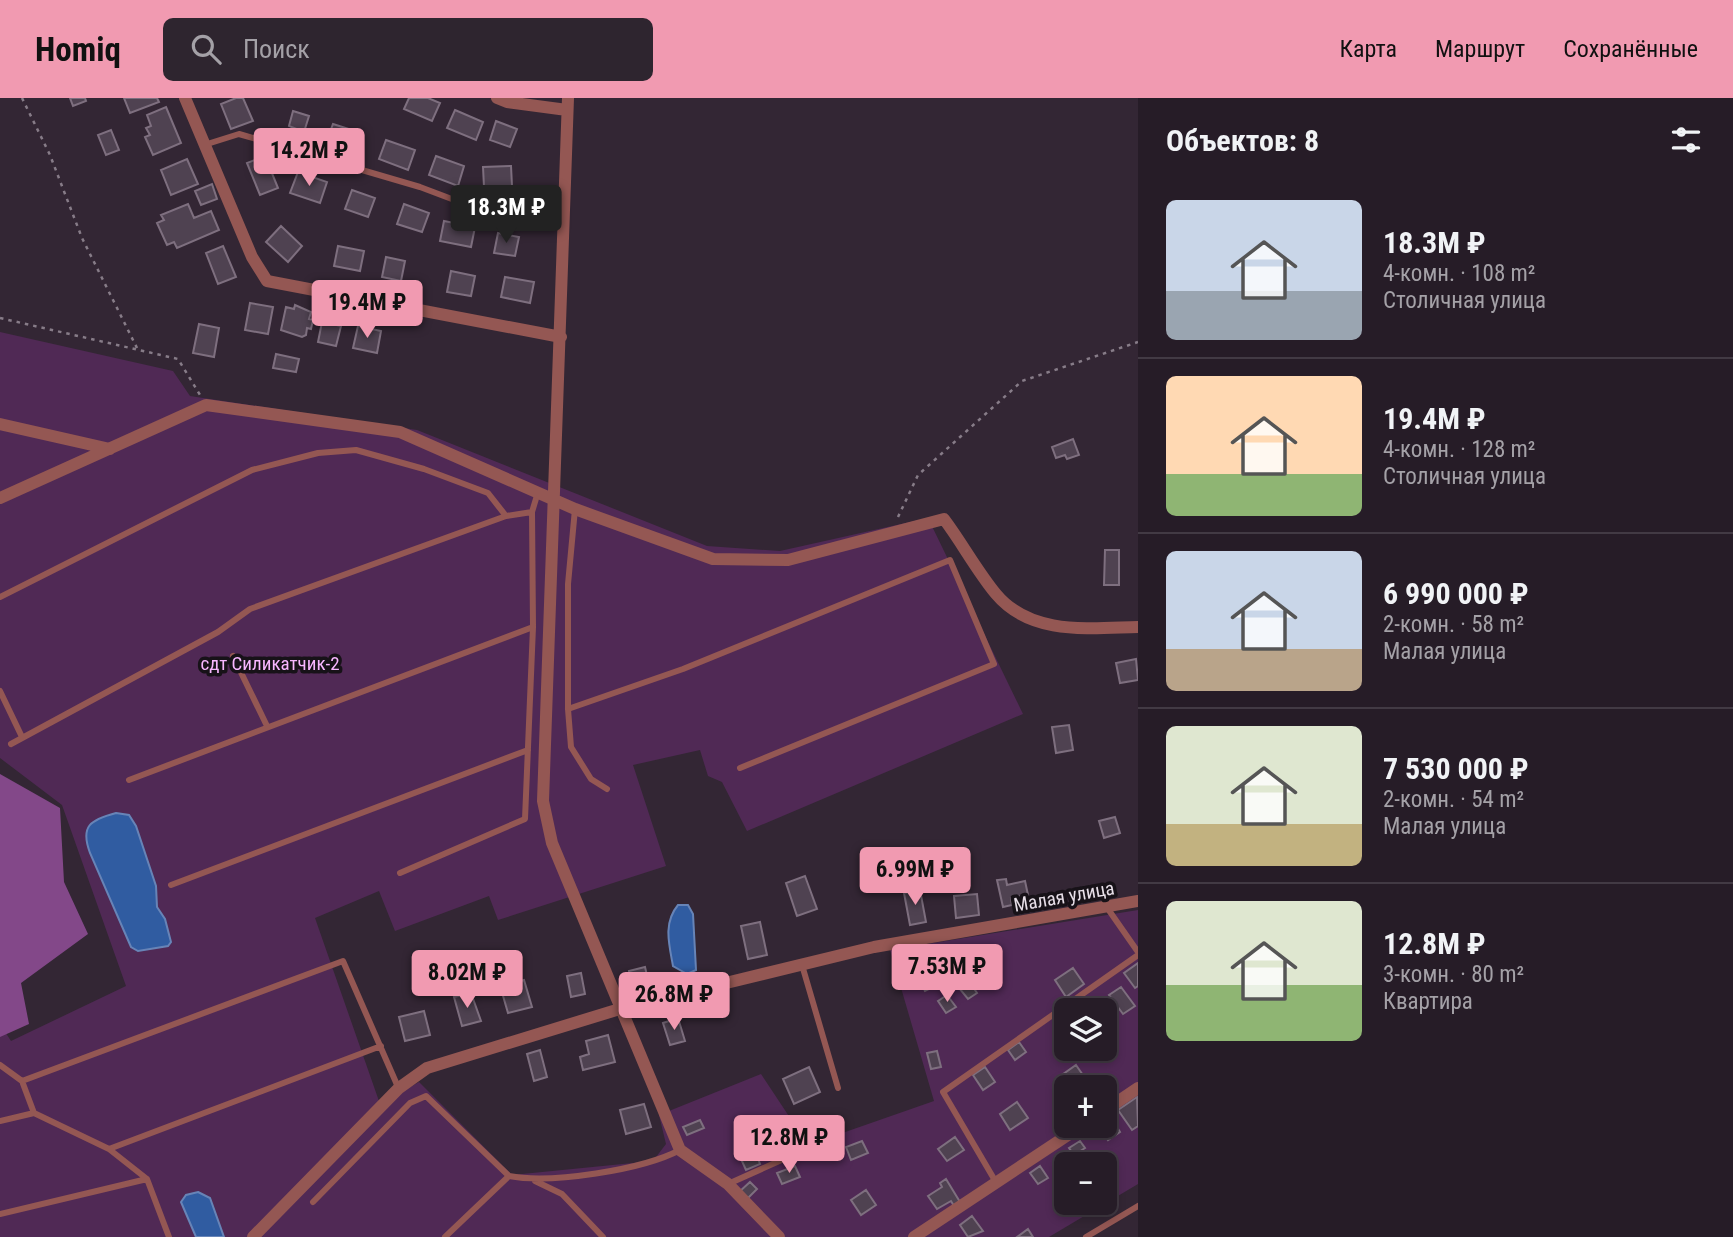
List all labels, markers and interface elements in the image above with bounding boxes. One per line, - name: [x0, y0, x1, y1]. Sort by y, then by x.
- search box: [163, 18, 653, 81]
- text: Homiq: [35, 30, 121, 69]
- icon: search: [187, 30, 225, 68]
- text: Поиск: [243, 34, 310, 64]
- text: Карта: [1340, 35, 1397, 63]
- text: Маршрут: [1435, 35, 1525, 63]
- text: Сохранённые: [1563, 35, 1698, 63]
- icon: filters: [1667, 121, 1705, 159]
- text: Объектов: 8: [1166, 123, 1319, 158]
- pin: 14.2M ₽: [244, 129, 374, 188]
- text: 14.2M ₽: [270, 137, 348, 164]
- pin: 18.3M ₽: [441, 186, 571, 245]
- text: 18.3M ₽: [467, 194, 545, 221]
- text: 18.3M ₽: [1383, 225, 1486, 260]
- icon: home: [1222, 228, 1306, 312]
- text: 4-комн. · 108 m²: [1383, 260, 1535, 287]
- pin: 19.4M ₽: [302, 280, 432, 340]
- text: Столичная улица: [1383, 287, 1546, 314]
- text: 19.4M ₽: [328, 289, 406, 316]
- text: 19.4M ₽: [1383, 401, 1486, 436]
- icon: home: [1222, 404, 1306, 488]
- text: 4-комн. · 128 m²: [1383, 436, 1535, 463]
- text: Столичная улица: [1383, 463, 1546, 490]
- text: 6 990 000 ₽: [1383, 576, 1529, 611]
- icon: home: [1222, 579, 1306, 663]
- text: 2-комн. · 58 m²: [1383, 611, 1524, 638]
- text: Малая улица: [1383, 638, 1506, 665]
- park label: сдт Силикатчик-2: [200, 652, 340, 675]
- text: 7 530 000 ₽: [1383, 751, 1529, 786]
- icon: home: [1222, 754, 1306, 838]
- text: 2-комн. · 54 m²: [1383, 786, 1524, 813]
- text: Малая улица: [1383, 813, 1506, 840]
- pin: 6.99M ₽: [850, 848, 980, 907]
- text: 6.99M ₽: [876, 856, 954, 883]
- street label: Малая улица: [1012, 876, 1116, 917]
- text: 12.8M ₽: [1383, 926, 1486, 961]
- icon: home: [1222, 929, 1306, 1013]
- pin: 7.53M ₽: [882, 944, 1012, 1004]
- pin: 8.02M ₽: [402, 950, 532, 1010]
- text: 7.53M ₽: [908, 953, 986, 980]
- text: 8.02M ₽: [428, 959, 506, 986]
- text: 3-комн. · 80 m²: [1383, 961, 1524, 988]
- pin: 26.8M ₽: [609, 972, 739, 1032]
- text: 26.8M ₽: [635, 981, 713, 1008]
- text: Квартира: [1383, 988, 1473, 1015]
- map controls: [1054, 998, 1117, 1215]
- button: layers: [1054, 998, 1117, 1061]
- button: +: [1054, 1075, 1117, 1138]
- pin: 12.8M ₽: [724, 1116, 854, 1175]
- text: 12.8M ₽: [750, 1124, 828, 1151]
- button: −: [1054, 1152, 1117, 1215]

